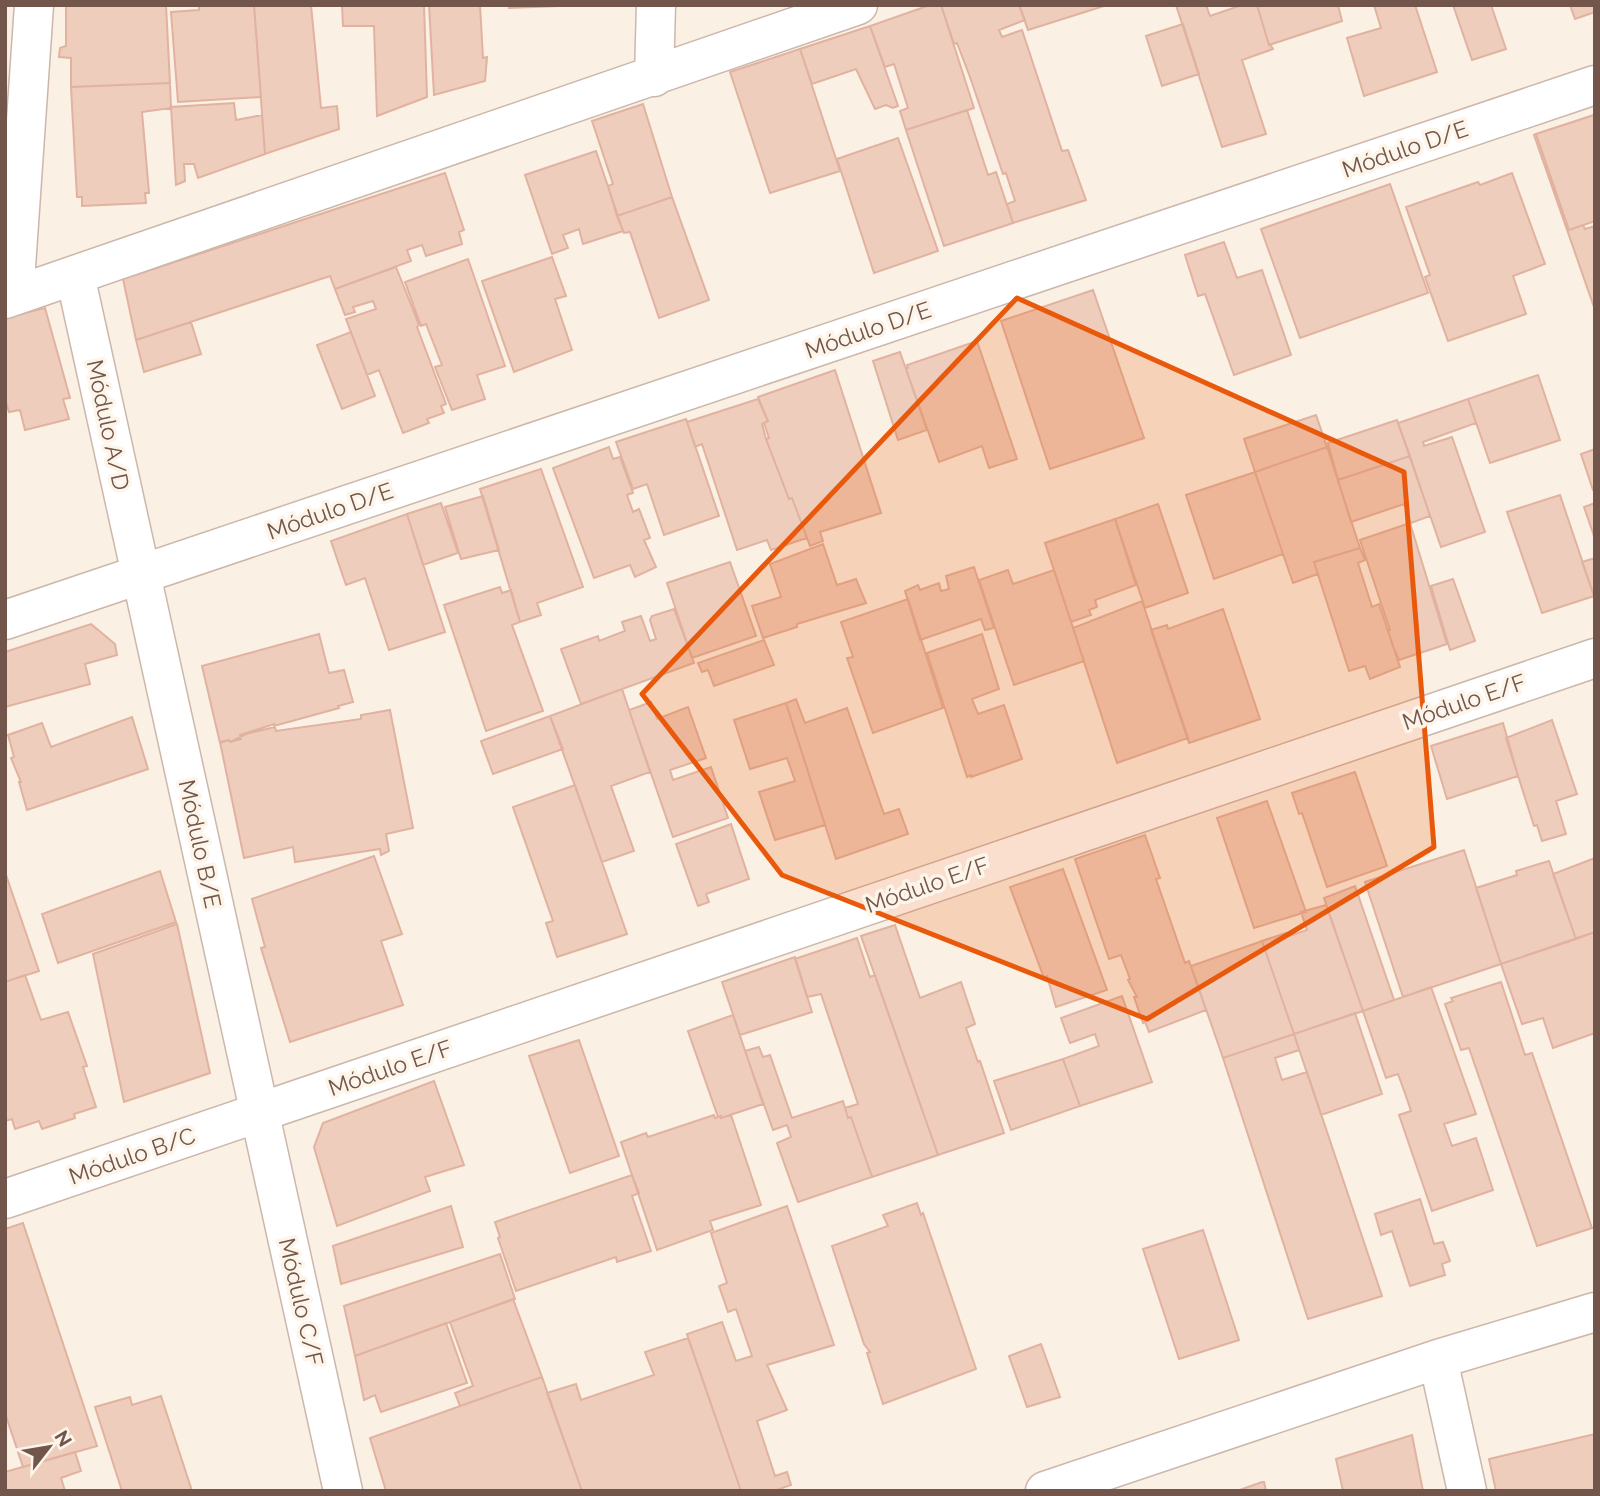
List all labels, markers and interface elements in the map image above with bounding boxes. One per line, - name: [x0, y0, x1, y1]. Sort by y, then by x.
- street label: Módulo D/E: [1338, 114, 1471, 183]
- street label: Módulo D/E: [801, 295, 934, 364]
- street label: Módulo A/D: [81, 357, 135, 493]
- street label: Módulo D/E: [263, 476, 396, 545]
- street label: Módulo E/F: [1399, 668, 1529, 735]
- street label: Módulo B/E: [174, 777, 227, 911]
- street label: Módulo E/F: [862, 851, 992, 918]
- street label: Módulo E/F: [325, 1034, 455, 1101]
- street label: Módulo B/C: [65, 1121, 199, 1190]
- street label: Módulo C/F: [274, 1235, 329, 1369]
- north arrow: [14, 1412, 84, 1482]
- text: N: [50, 1426, 77, 1450]

